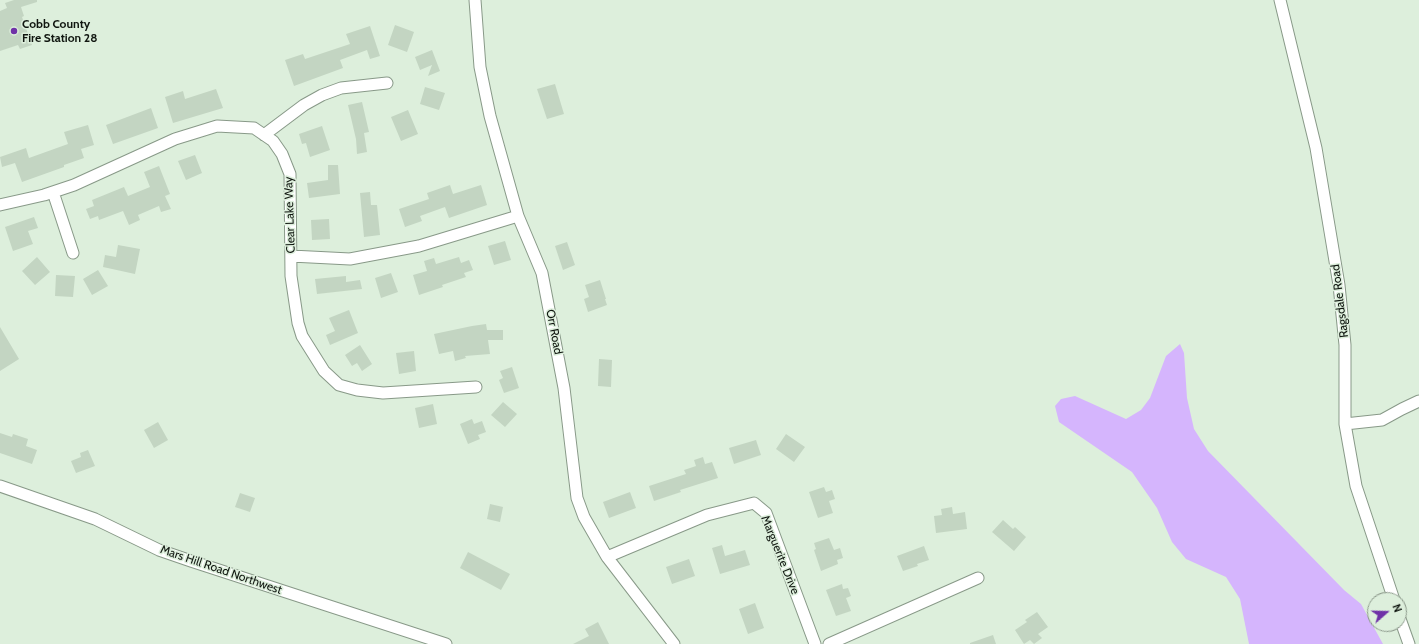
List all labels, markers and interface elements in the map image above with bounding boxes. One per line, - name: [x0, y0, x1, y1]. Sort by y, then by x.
- place label: Cobb County Fire Station 28: [22, 17, 97, 45]
- marker: Cobb County Fire Station 28: [9, 26, 19, 36]
- street label: Clear Lake Way: [281, 176, 299, 254]
- street label: Ragsdale Road: [1328, 263, 1352, 339]
- street label: Orr Road: [543, 308, 565, 356]
- street label: Marguerite Drive: [758, 514, 802, 596]
- street label: Mars Hill Road Northwest: [158, 542, 284, 598]
- north arrow: [1367, 592, 1407, 632]
- text: N: [1389, 602, 1405, 614]

